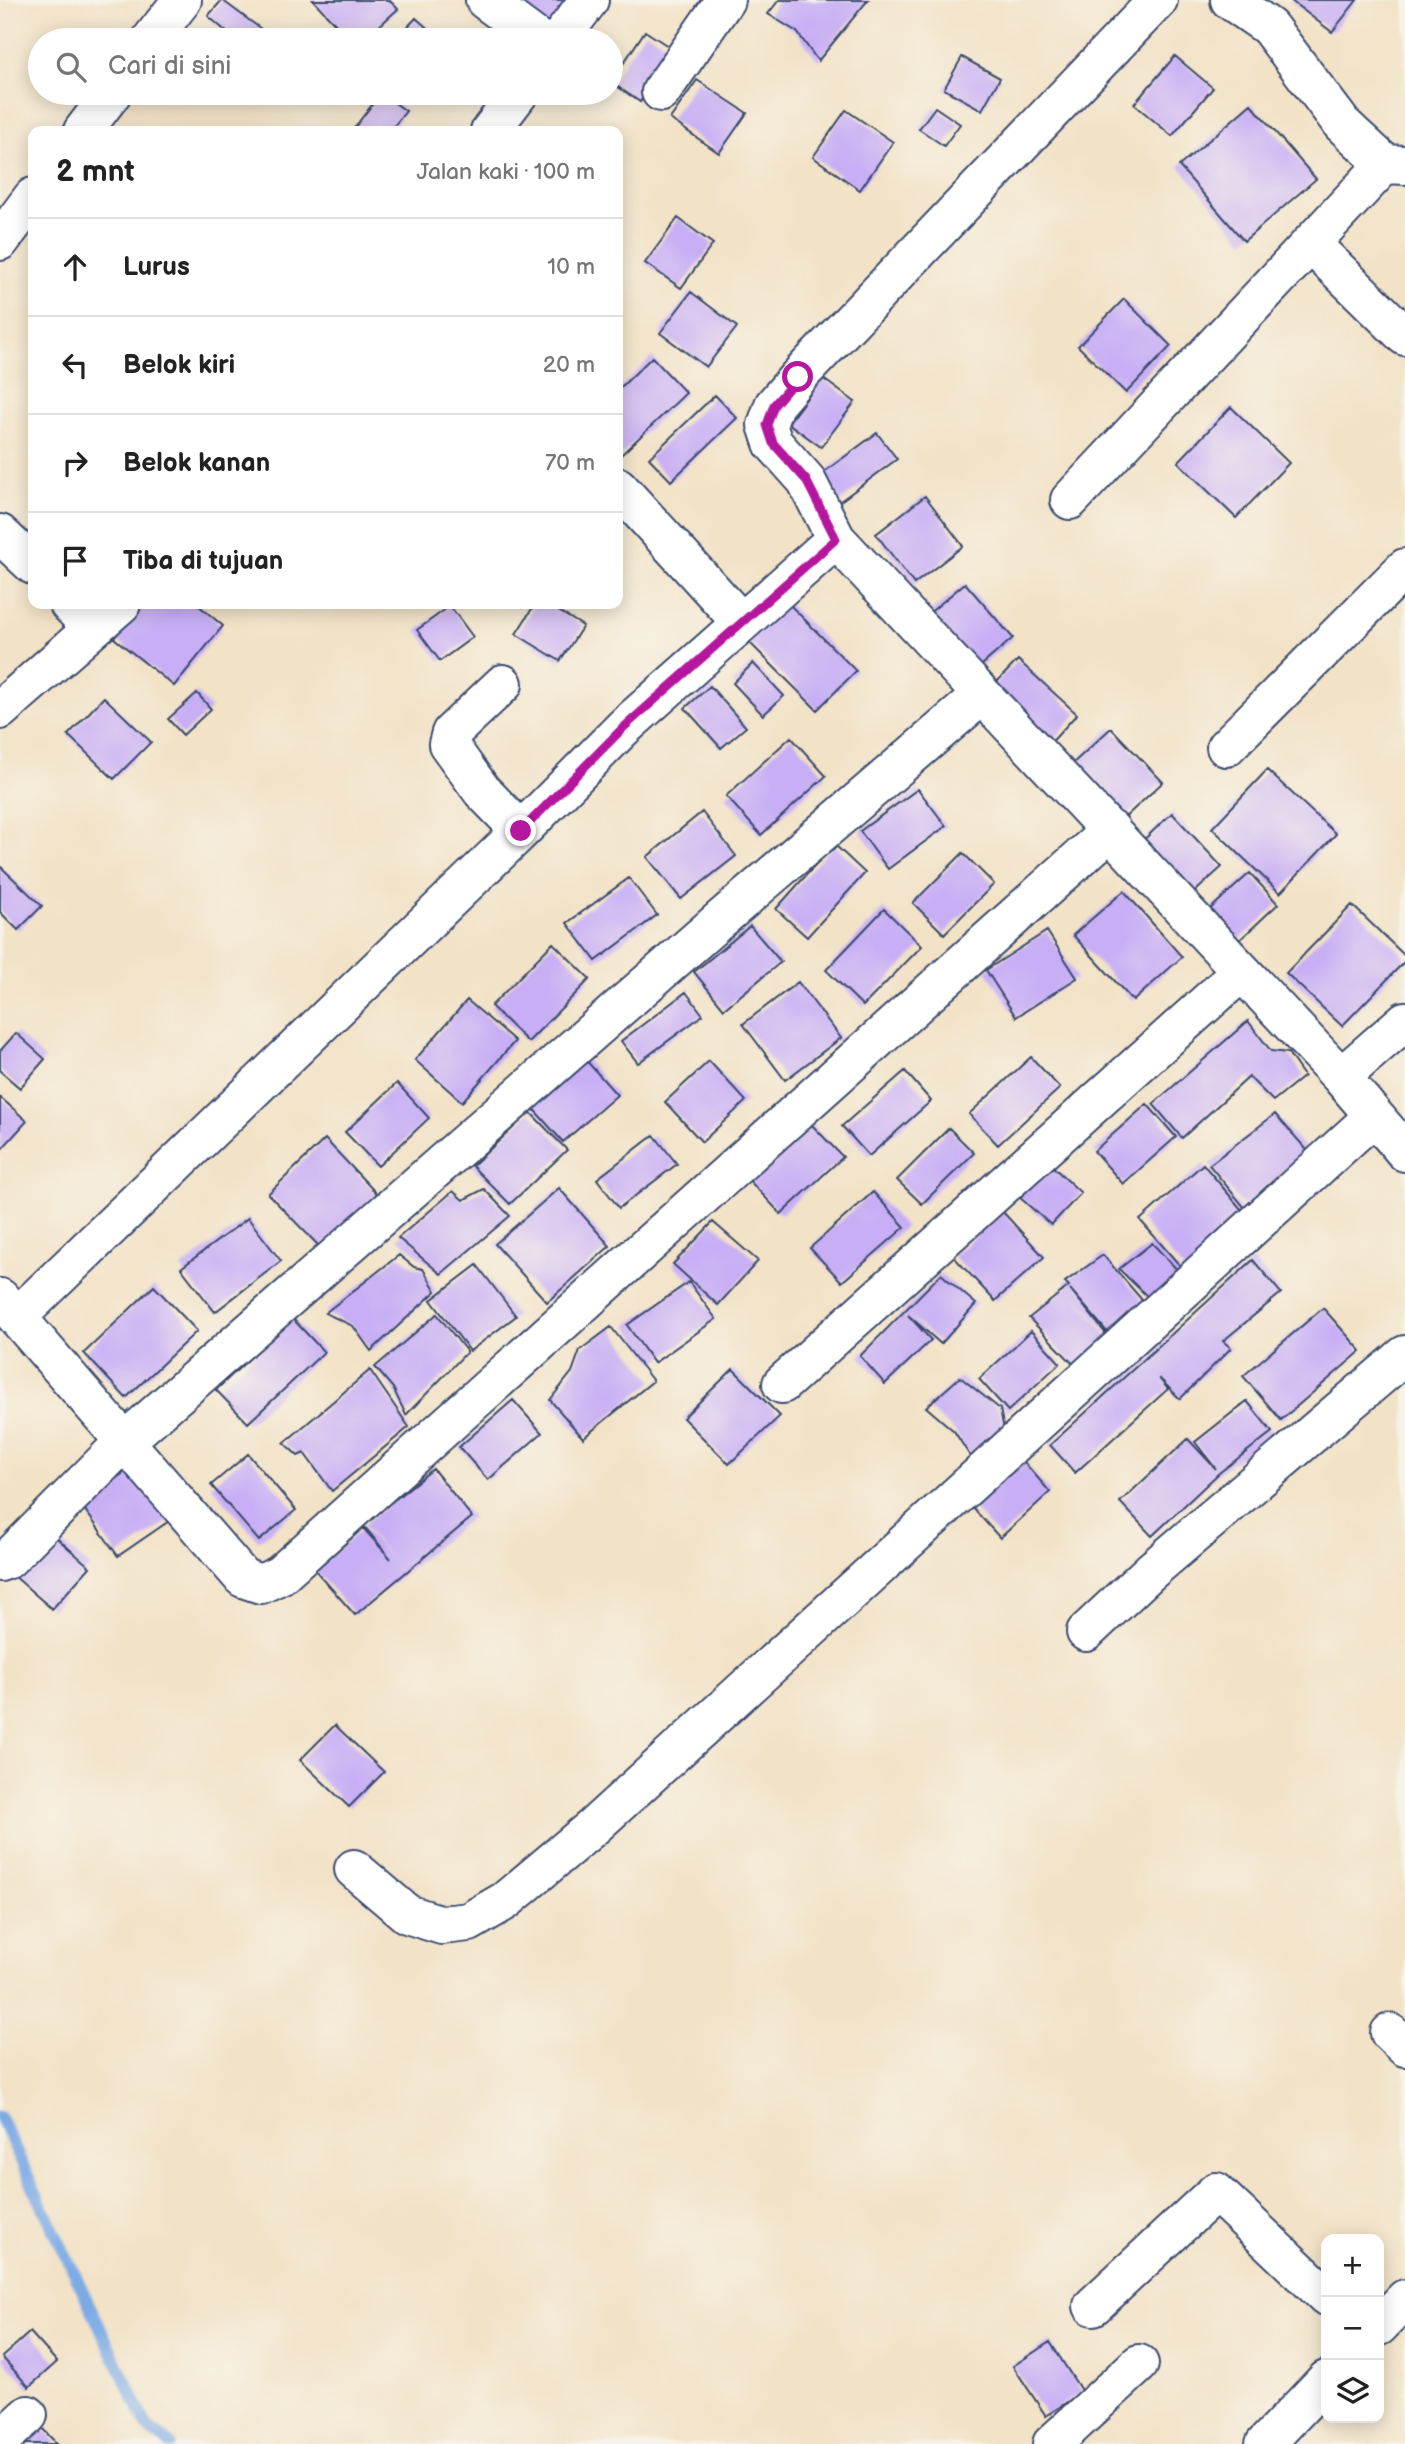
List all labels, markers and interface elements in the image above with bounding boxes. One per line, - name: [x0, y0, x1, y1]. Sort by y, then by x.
- search box: [28, 28, 623, 105]
- icon: search: [52, 48, 90, 86]
- text: Cari di sini: [108, 51, 231, 82]
- text: 2 mnt: [56, 154, 134, 190]
- text: Jalan kaki · 100 m: [417, 158, 595, 186]
- icon: ahead: [56, 248, 94, 286]
- text: Lurus: [123, 252, 190, 283]
- text: 10 m: [547, 253, 595, 281]
- icon: left: [56, 346, 94, 384]
- text: Belok kiri: [123, 350, 235, 381]
- text: 20 m: [543, 351, 595, 379]
- route start: [782, 361, 813, 392]
- icon: right: [56, 444, 94, 482]
- text: Belok kanan: [123, 448, 270, 479]
- text: 70 m: [545, 449, 595, 477]
- icon: arrive: [56, 542, 94, 580]
- text: Tiba di tujuan: [123, 546, 283, 577]
- route end: [505, 815, 536, 846]
- map controls: [1321, 2234, 1384, 2423]
- button: +: [1321, 2234, 1384, 2297]
- button: −: [1321, 2297, 1384, 2360]
- button: layers: [1321, 2360, 1384, 2423]

